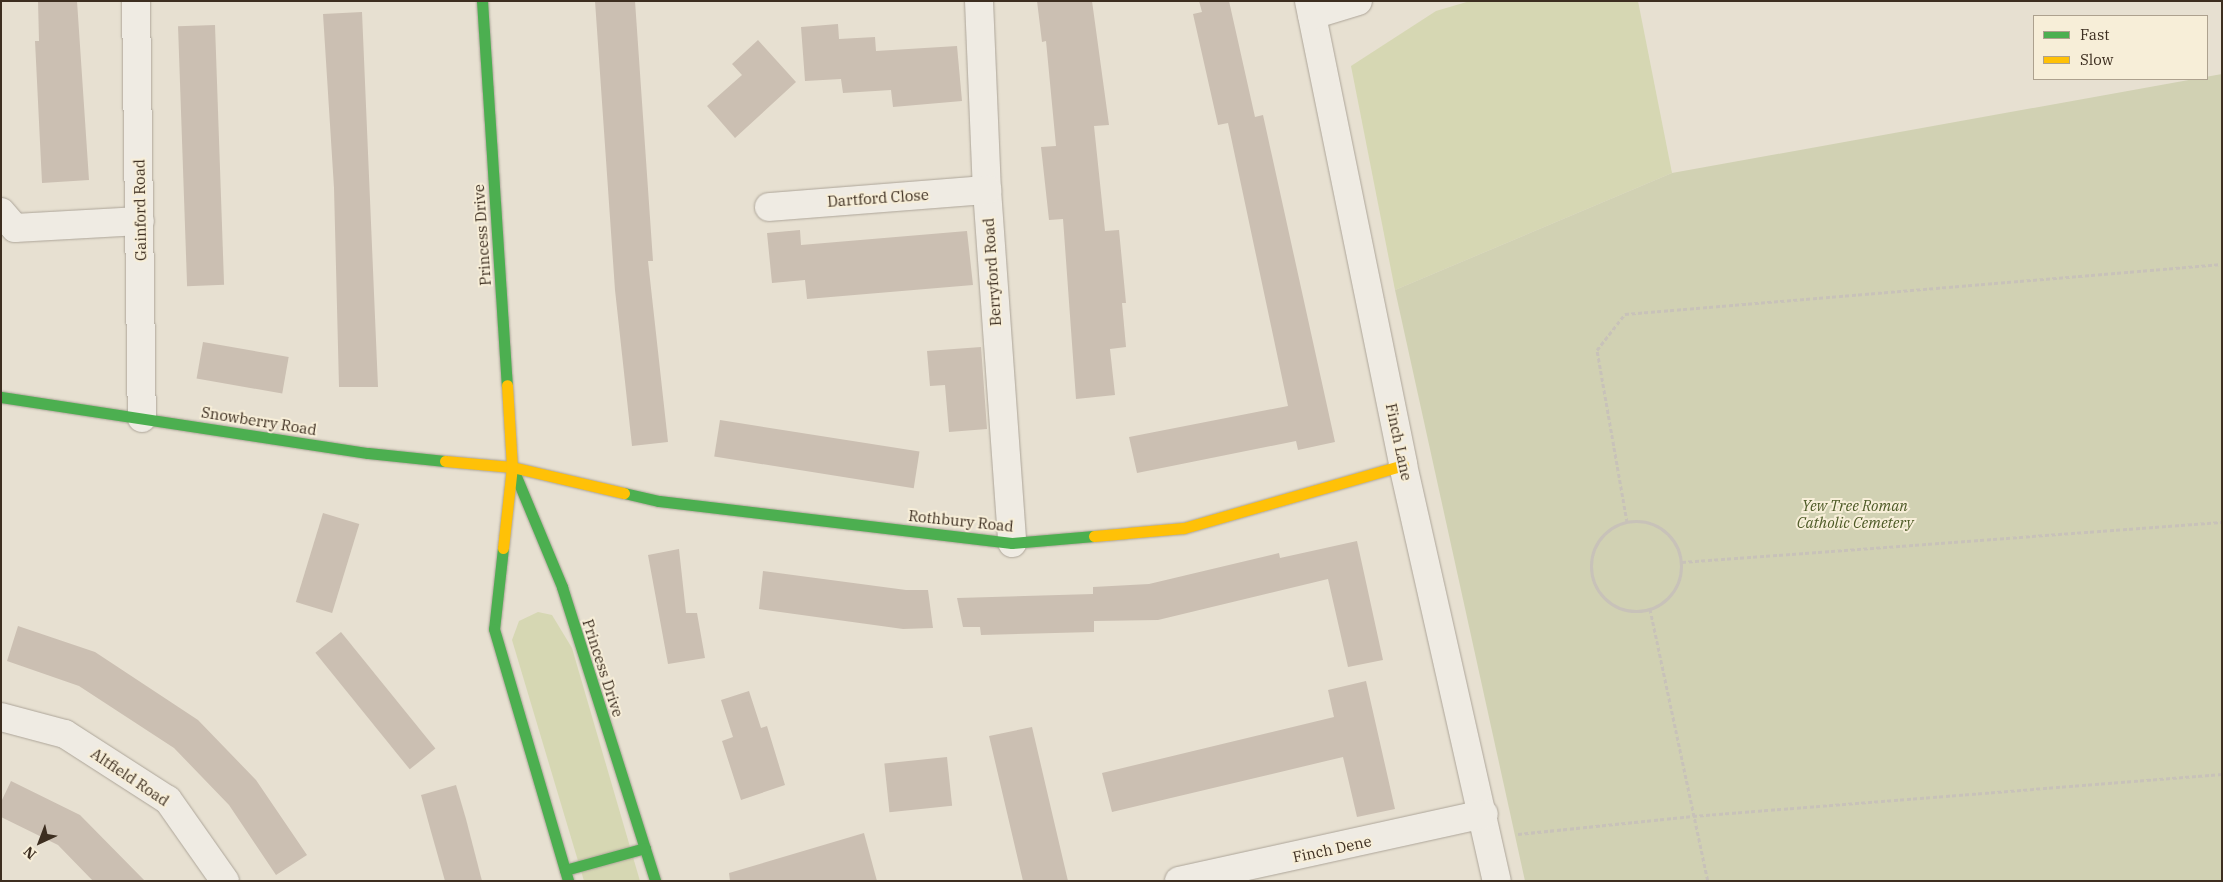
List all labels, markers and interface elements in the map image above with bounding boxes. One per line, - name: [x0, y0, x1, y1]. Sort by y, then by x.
- legend: [2033, 15, 2208, 80]
- text: Fast: [2080, 25, 2110, 44]
- text: Slow: [2080, 50, 2113, 69]
- street label: Gainford Road: [130, 159, 150, 261]
- street label: Princess Drive: [469, 184, 495, 286]
- street label: Dartford Close: [827, 185, 929, 211]
- street label: Berryford Road: [979, 217, 1005, 327]
- street label: Finch Lane: [1382, 402, 1416, 482]
- street label: Snowberry Road: [200, 403, 318, 439]
- park label: Yew Tree Roman Catholic Cemetery: [1797, 496, 1913, 531]
- street label: Rothbury Road: [908, 507, 1014, 535]
- street label: Princess Drive: [579, 617, 627, 719]
- street label: Altfield Road: [88, 744, 172, 810]
- north arrow: [15, 817, 65, 867]
- street label: Finch Dene: [1291, 832, 1373, 866]
- text: N: [20, 843, 40, 863]

